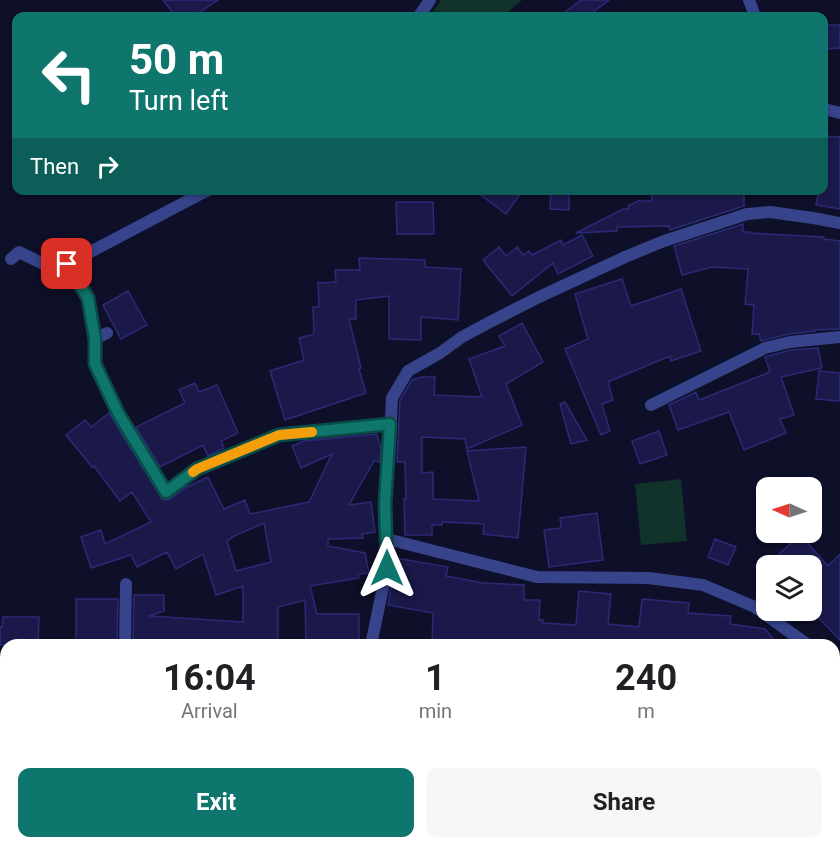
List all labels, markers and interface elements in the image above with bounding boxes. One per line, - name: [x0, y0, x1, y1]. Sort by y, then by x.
- text: 50 m: [129, 35, 224, 84]
- icon: left: [30, 36, 108, 114]
- text: Turn left: [129, 85, 229, 117]
- icon: right: [91, 150, 124, 183]
- text: Then: [30, 154, 79, 179]
- pin: [41, 238, 92, 289]
- icon: arrive: [50, 247, 83, 280]
- north arrow: [756, 477, 822, 543]
- map controls: [756, 477, 822, 621]
- position arrow: [355, 536, 419, 600]
- button: layers: [756, 555, 822, 621]
- text: 16:04: [163, 657, 256, 699]
- text: 1: [425, 657, 446, 699]
- text: 240: [615, 657, 677, 699]
- text: Arrival: [181, 699, 238, 723]
- text: min: [419, 699, 452, 723]
- text: m: [637, 699, 655, 723]
- button: Exit: [18, 768, 414, 837]
- button: Share: [426, 768, 822, 837]

